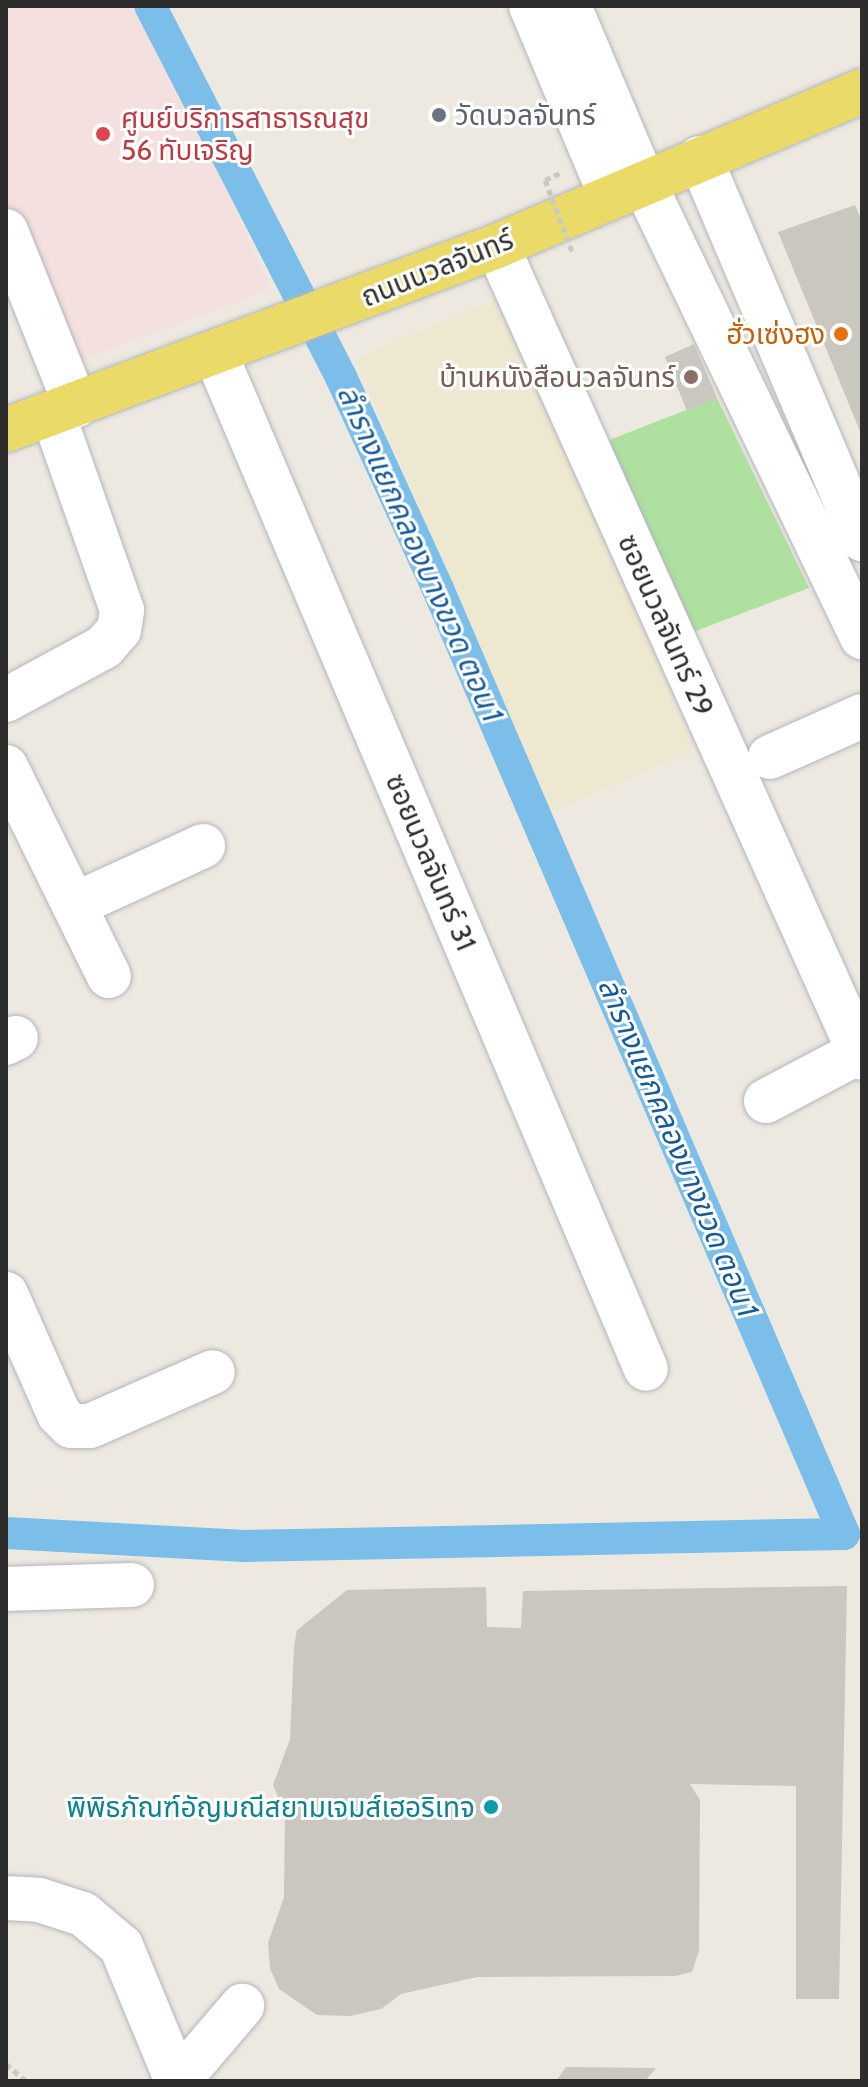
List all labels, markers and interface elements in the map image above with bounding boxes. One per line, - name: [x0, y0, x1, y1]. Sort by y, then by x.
- place label: วัดนวลจันทร์: [455, 98, 596, 132]
- place label: ศูนย์บริการสาธารณสุข 56 ทับเจริญ: [121, 101, 369, 167]
- marker: วัดนวลจันทร์: [430, 106, 448, 124]
- marker: ศูนย์บริการสาธารณสุข 56 ทับเจริญ: [92, 123, 114, 145]
- street label: ถนนนวลจันทร์: [356, 222, 518, 314]
- place label: ฮั่วเซ่งฮง: [726, 317, 825, 351]
- marker: ฮั่วเซ่งฮง: [832, 325, 850, 343]
- place label: บ้านหนังสือนวลจันทร์: [439, 360, 675, 394]
- marker: บ้านหนังสือนวลจันทร์: [682, 368, 700, 386]
- water label: ลำรางแยกคลองบางขวด ตอน 1: [329, 380, 511, 728]
- street label: ซอยนวลจันทร์ 29: [611, 529, 721, 721]
- street label: ซอยนวลจันทร์ 31: [379, 769, 483, 955]
- water label: ลำรางแยกคลองบางขวด ตอน 1: [590, 973, 766, 1323]
- place label: พิพิธภัณฑ์อัญมณีสยามเจมส์เฮอริเทจ: [66, 1790, 475, 1824]
- marker: พิพิธภัณฑ์อัญมณีสยามเจมส์เฮอริเทจ: [482, 1798, 500, 1816]

